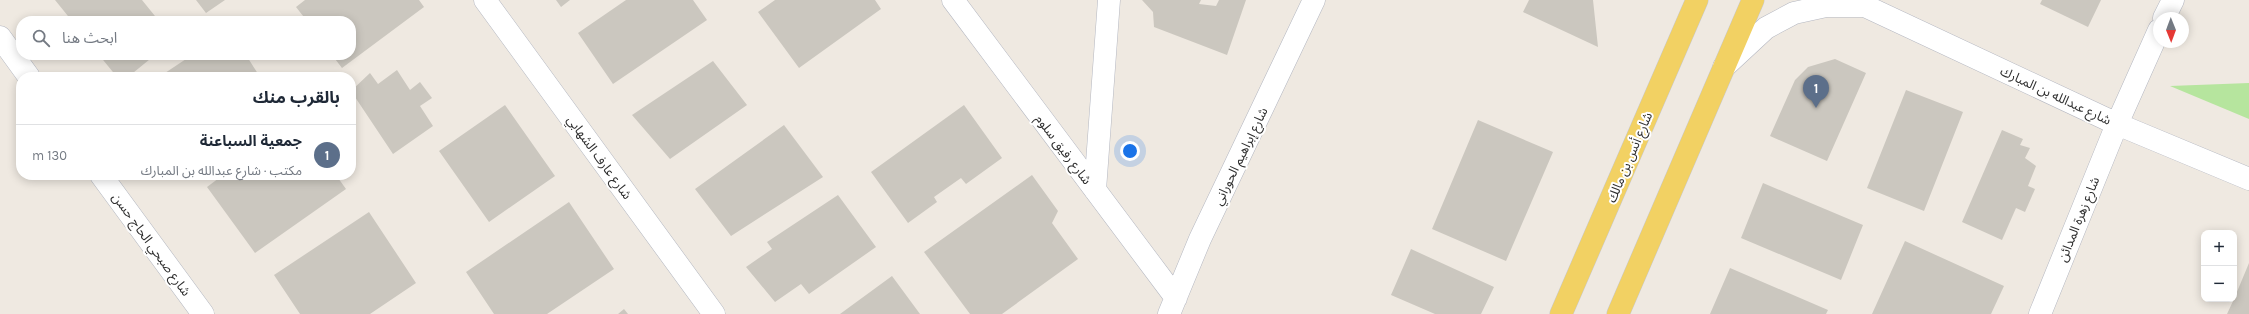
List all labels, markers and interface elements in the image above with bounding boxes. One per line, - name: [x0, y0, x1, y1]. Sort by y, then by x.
- north arrow: [2153, 12, 2189, 48]
- search box: [16, 16, 356, 60]
- icon: search: [30, 27, 52, 49]
- text: ابحث هنا: [62, 29, 117, 47]
- street label: شارع عبدالله بن المبارك: [1997, 63, 2113, 130]
- pin: 1: [1803, 75, 1829, 108]
- text: بالقرب منك: [253, 87, 340, 107]
- street label: شارع إبراهيم الحوراني: [1210, 105, 1273, 209]
- street label: شارع أنس بن مالك: [1603, 110, 1658, 206]
- street label: شارع رفيق سلوم: [1030, 111, 1095, 189]
- street label: شارع عارف الشهابي: [562, 112, 635, 204]
- text: جمعية السباعنة: [200, 132, 302, 150]
- your location: [1120, 141, 1140, 161]
- text: 130 m: [32, 148, 67, 163]
- text: 1: [325, 148, 329, 163]
- text: مكتب · شارع عبدالله بن المبارك: [141, 163, 302, 178]
- street label: شارع زهرة المدائن: [2055, 175, 2105, 265]
- street label: شارع صبحي الحاج حسن: [107, 190, 194, 301]
- map controls: [2201, 230, 2237, 302]
- button: +: [2201, 230, 2237, 266]
- button: −: [2201, 266, 2237, 302]

